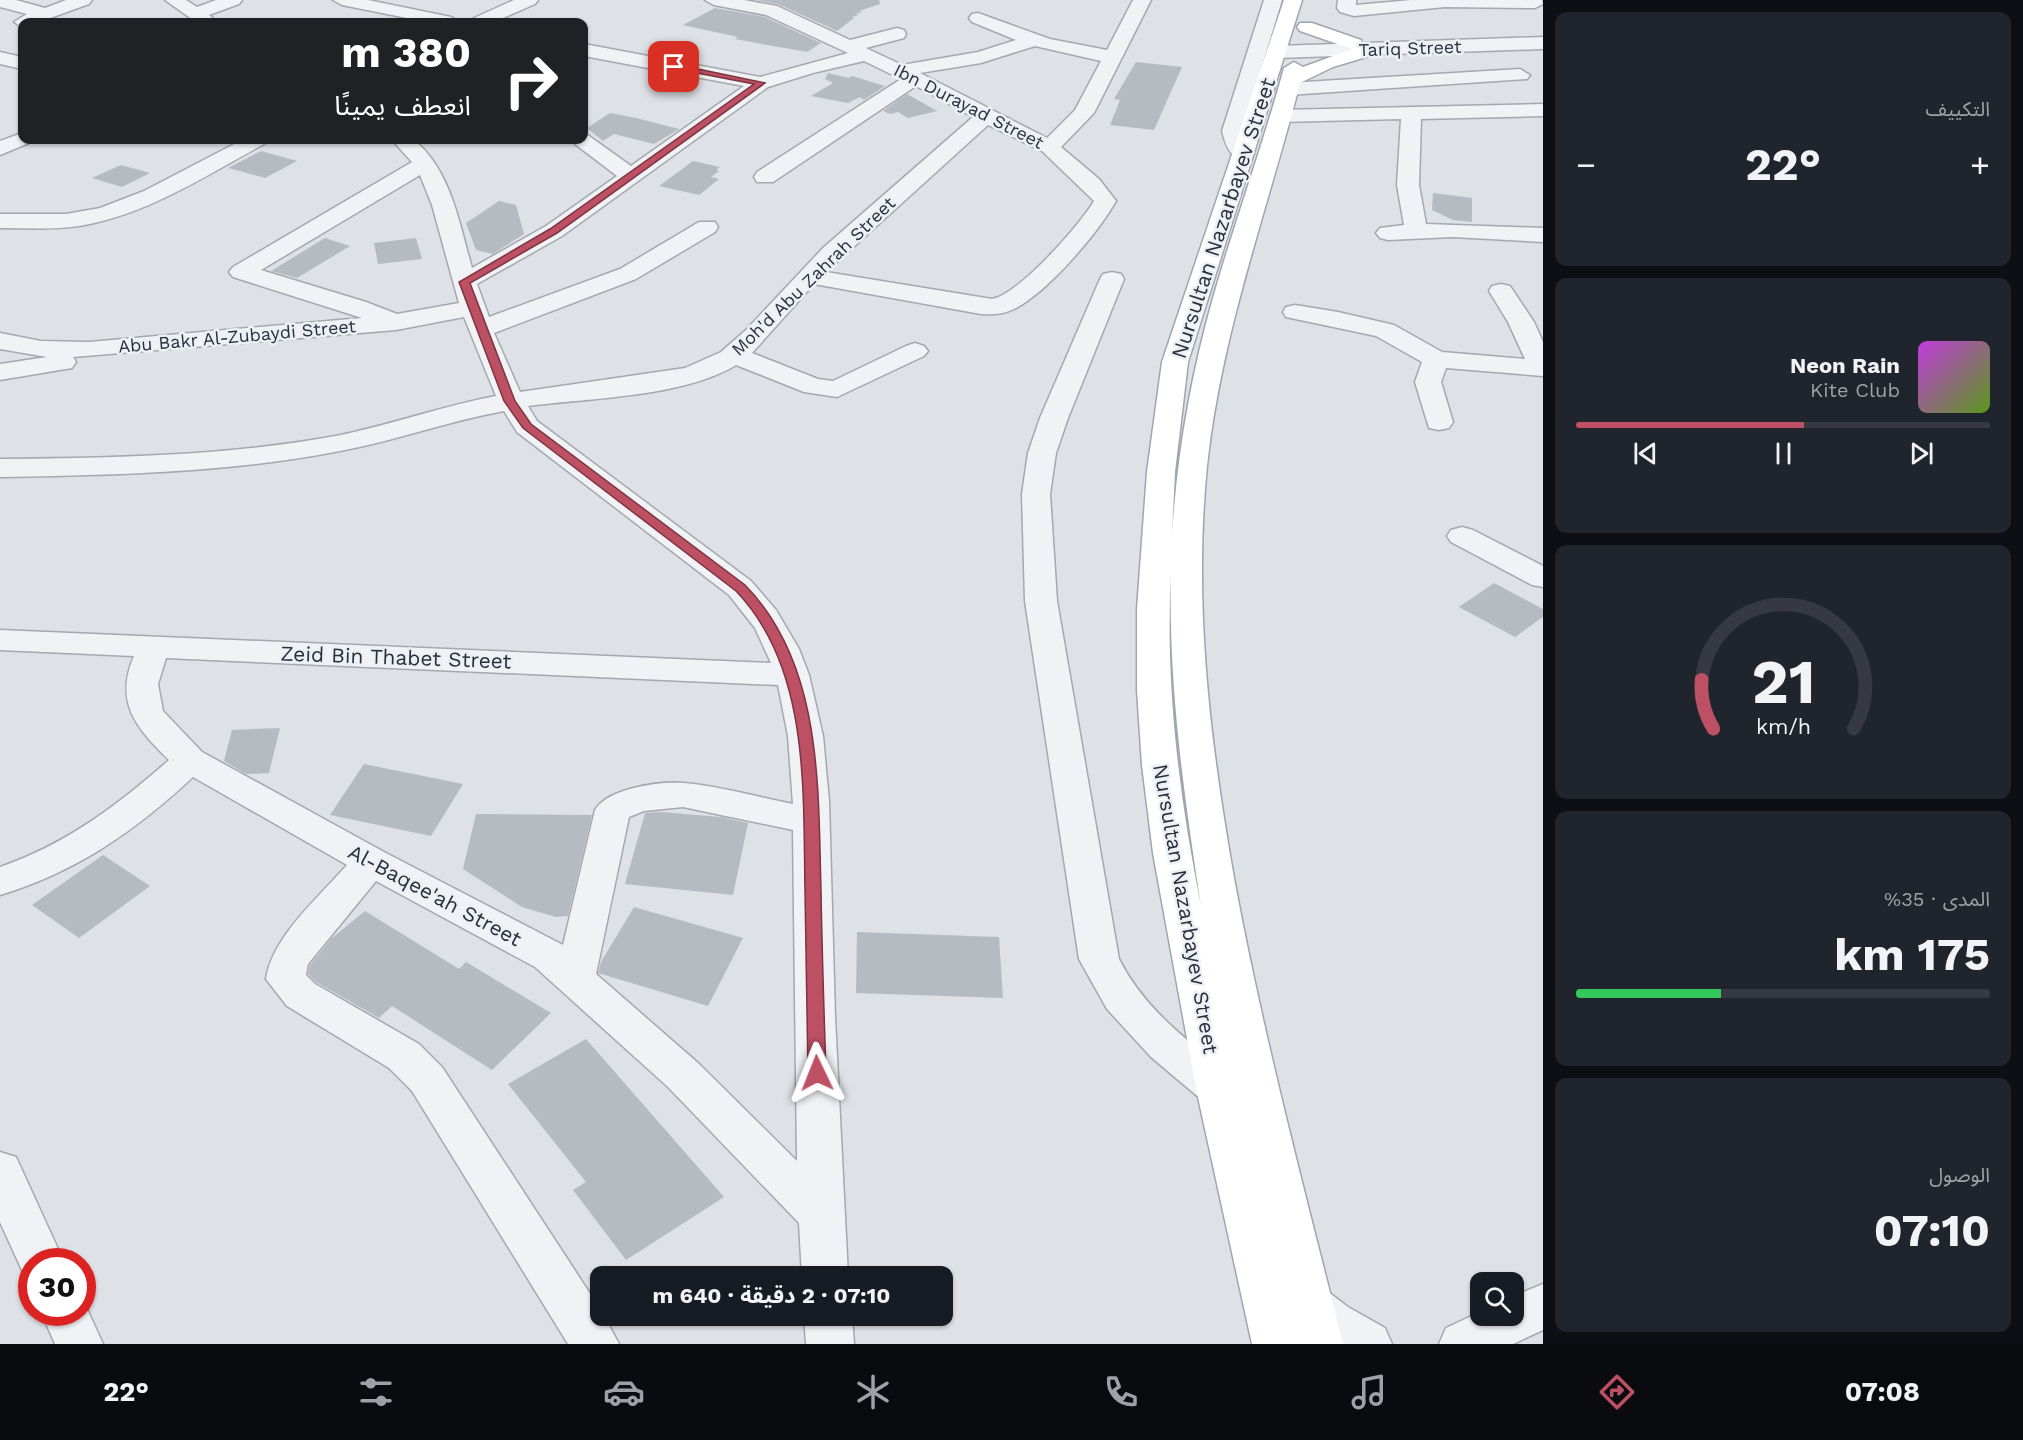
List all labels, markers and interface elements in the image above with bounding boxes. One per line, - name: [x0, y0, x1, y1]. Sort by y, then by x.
- text: 380 m: [341, 28, 471, 77]
- street label: Tariq Street: [1358, 36, 1462, 60]
- pin: [648, 41, 699, 92]
- icon: right: [492, 42, 570, 120]
- icon: arrive: [657, 50, 690, 83]
- street label: Ibn Durayad Street: [891, 59, 1048, 153]
- street label: Nursultan Nazarbayev Street: [1166, 74, 1280, 362]
- text: انعطف يمينًا: [334, 90, 471, 122]
- text: التكييف: [1926, 97, 1990, 121]
- text: 22°: [1745, 138, 1821, 191]
- text: −: [1576, 145, 1596, 184]
- text: +: [1970, 145, 1990, 184]
- street label: Moh'd Abu Zahrah Street: [727, 192, 899, 360]
- street label: Abu Bakr Al-Zubaydi Street: [117, 315, 357, 357]
- text: Neon Rain: [1790, 353, 1900, 378]
- text: Kite Club: [1810, 378, 1900, 402]
- icon: previous: [1629, 437, 1662, 470]
- icon: pause: [1767, 437, 1800, 470]
- icon: next: [1905, 437, 1938, 470]
- street label: Zeid Bin Thabet Street: [280, 640, 512, 674]
- text: 21: [1751, 645, 1815, 718]
- text: km/h: [1755, 714, 1811, 739]
- street label: Nursultan Nazarbayev Street: [1148, 762, 1224, 1056]
- street label: Al-Baqee'ah Street: [344, 839, 526, 951]
- text: المدى · 35%: [1884, 887, 1990, 911]
- text: 175 km: [1834, 928, 1990, 981]
- position arrow: [785, 1041, 849, 1105]
- text: الوصول: [1929, 1163, 1990, 1187]
- text: 07:10: [1874, 1204, 1990, 1257]
- speed limit sign: 30: [18, 1248, 96, 1326]
- map controls: [1470, 1272, 1524, 1326]
- button: search: [1470, 1272, 1524, 1326]
- text: 07:10 · 2 دقيقة · 640 m: [653, 1283, 890, 1308]
- icon: filters: [355, 1371, 397, 1413]
- icon: car: [603, 1371, 645, 1413]
- icon: climate: [852, 1371, 894, 1413]
- icon: phone: [1100, 1371, 1142, 1413]
- icon: music: [1348, 1371, 1390, 1413]
- icon: directions: [1596, 1371, 1638, 1413]
- text: 22°: [103, 1376, 149, 1408]
- text: 07:08: [1845, 1376, 1920, 1408]

